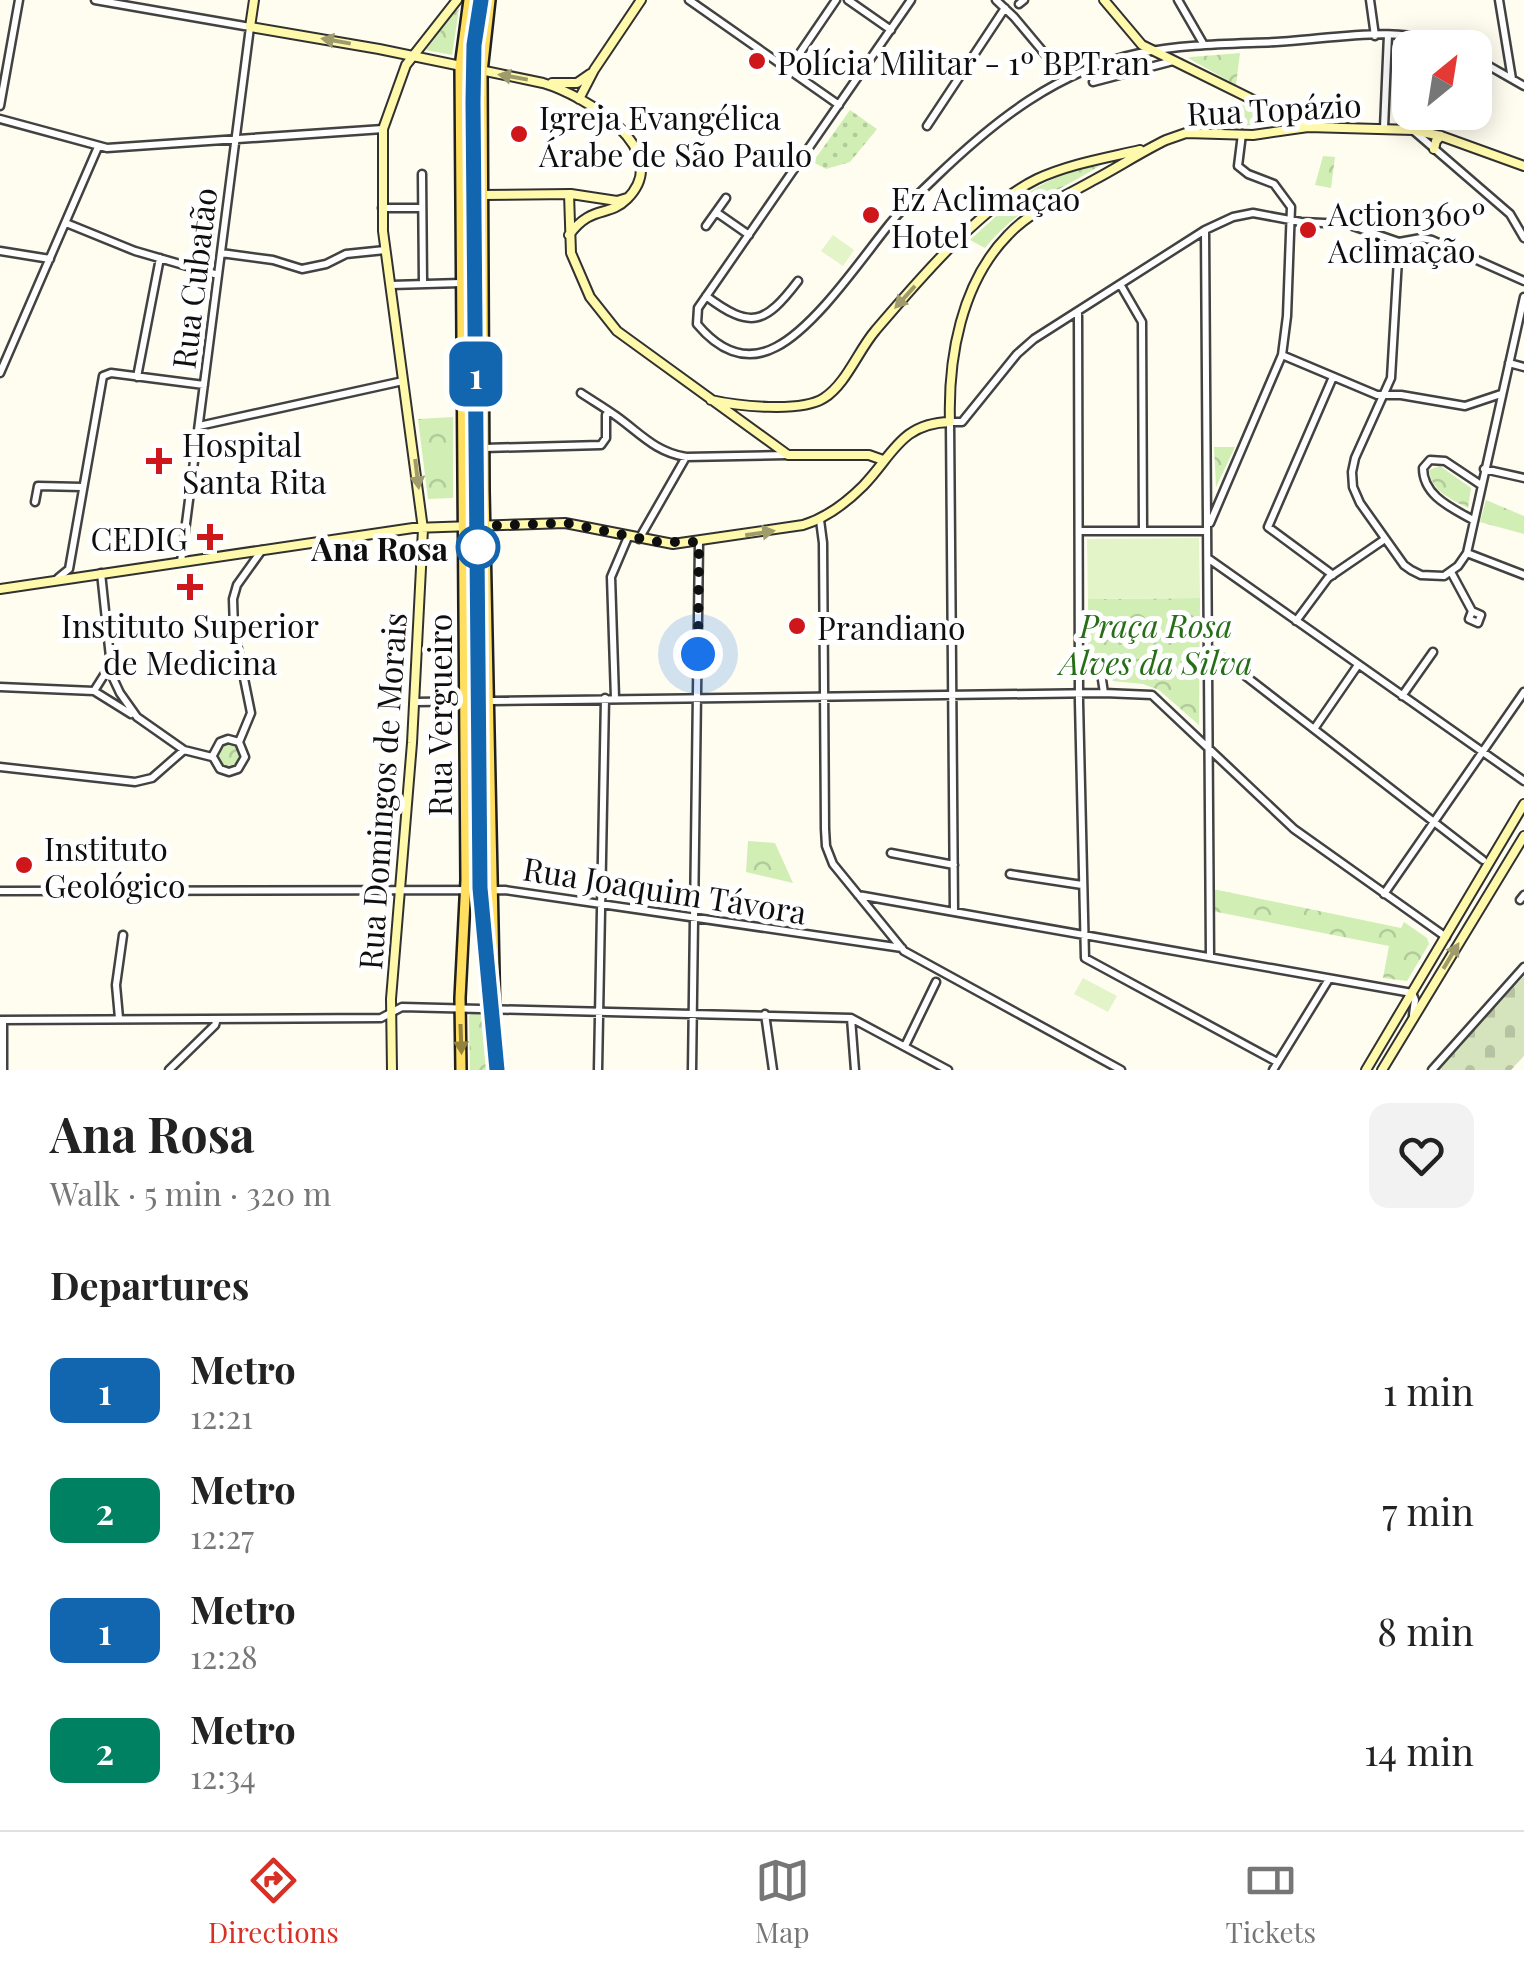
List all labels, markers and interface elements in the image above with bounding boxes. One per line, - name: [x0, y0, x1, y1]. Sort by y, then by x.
- north arrow: [1392, 30, 1492, 130]
- map controls: [1392, 30, 1492, 130]
- one-way arrow: [320, 33, 352, 48]
- place label: Polícia Militar - 1º BPTran: [777, 40, 1150, 83]
- marker: Polícia Militar - 1º BPTran: [746, 50, 768, 72]
- one-way arrow: [496, 69, 528, 84]
- street label: Rua Topázio: [1186, 82, 1362, 134]
- place label: Igreja Evangélica Árabe de São Paulo: [538, 95, 812, 175]
- marker: Igreja Evangélica Árabe de São Paulo: [508, 123, 530, 145]
- place label: Ez Aclimaçao Hotel: [891, 176, 1080, 256]
- street label: Rua Cubatão: [161, 185, 225, 371]
- place label: Action360º Aclimação: [1327, 191, 1486, 271]
- marker: Ez Aclimaçao Hotel: [860, 204, 882, 226]
- marker: Action360º Aclimação: [1297, 219, 1319, 241]
- one-way arrow: [895, 284, 917, 309]
- line badge: 1: [444, 342, 508, 406]
- text: 1: [469, 351, 483, 398]
- place label: Hospital Santa Rita: [182, 422, 327, 502]
- marker: Hospital Santa Rita: [146, 448, 172, 474]
- one-way arrow: [409, 459, 425, 490]
- place label: CEDIG: [91, 516, 188, 559]
- marker: CEDIG: [197, 524, 223, 550]
- one-way arrow: [745, 525, 776, 540]
- place label: Ana Rosa: [311, 526, 448, 569]
- marker: Ana Rosa: [457, 526, 499, 568]
- marker: Instituto Superior de Medicina: [177, 574, 203, 600]
- place label: Instituto Superior de Medicina: [61, 603, 319, 683]
- park label: Praça Rosa Alves da Silva: [1057, 603, 1252, 683]
- place label: Prandiano: [817, 605, 966, 648]
- street label: Rua Domingos de Morais: [347, 611, 415, 971]
- street label: Rua Vergueiro: [417, 614, 460, 816]
- marker: Prandiano: [786, 615, 808, 637]
- your location: [673, 629, 723, 679]
- place label: Instituto Geológico: [44, 826, 186, 906]
- street label: Rua Joaquim Távora: [520, 845, 810, 933]
- marker: Instituto Geológico: [13, 854, 35, 876]
- one-way arrow: [1442, 942, 1459, 971]
- one-way arrow: [453, 1024, 469, 1056]
- text: Ana Rosa: [50, 1101, 255, 1165]
- button: heart: [1369, 1103, 1474, 1208]
- text: Walk · 5 min · 320 m: [50, 1171, 331, 1214]
- text: Departures: [50, 1259, 249, 1310]
- text: Metro: [190, 1343, 296, 1394]
- text: 1 min: [1383, 1365, 1474, 1416]
- text: 1: [98, 1367, 112, 1414]
- text: 12:21: [190, 1394, 253, 1437]
- text: Metro: [190, 1463, 296, 1514]
- text: 7 min: [1382, 1485, 1474, 1536]
- text: 2: [96, 1487, 114, 1534]
- text: 12:27: [190, 1514, 254, 1557]
- text: Metro: [190, 1583, 296, 1634]
- text: 8 min: [1377, 1605, 1474, 1656]
- text: 1: [98, 1607, 112, 1654]
- text: 12:28: [190, 1634, 258, 1677]
- text: Metro: [190, 1703, 296, 1754]
- text: 14 min: [1364, 1725, 1474, 1776]
- text: 2: [96, 1727, 114, 1774]
- text: 12:34: [190, 1754, 256, 1797]
- tab: Directions: [208, 1853, 339, 1950]
- tab: Map: [755, 1853, 810, 1950]
- tab: Tickets: [1226, 1853, 1316, 1950]

